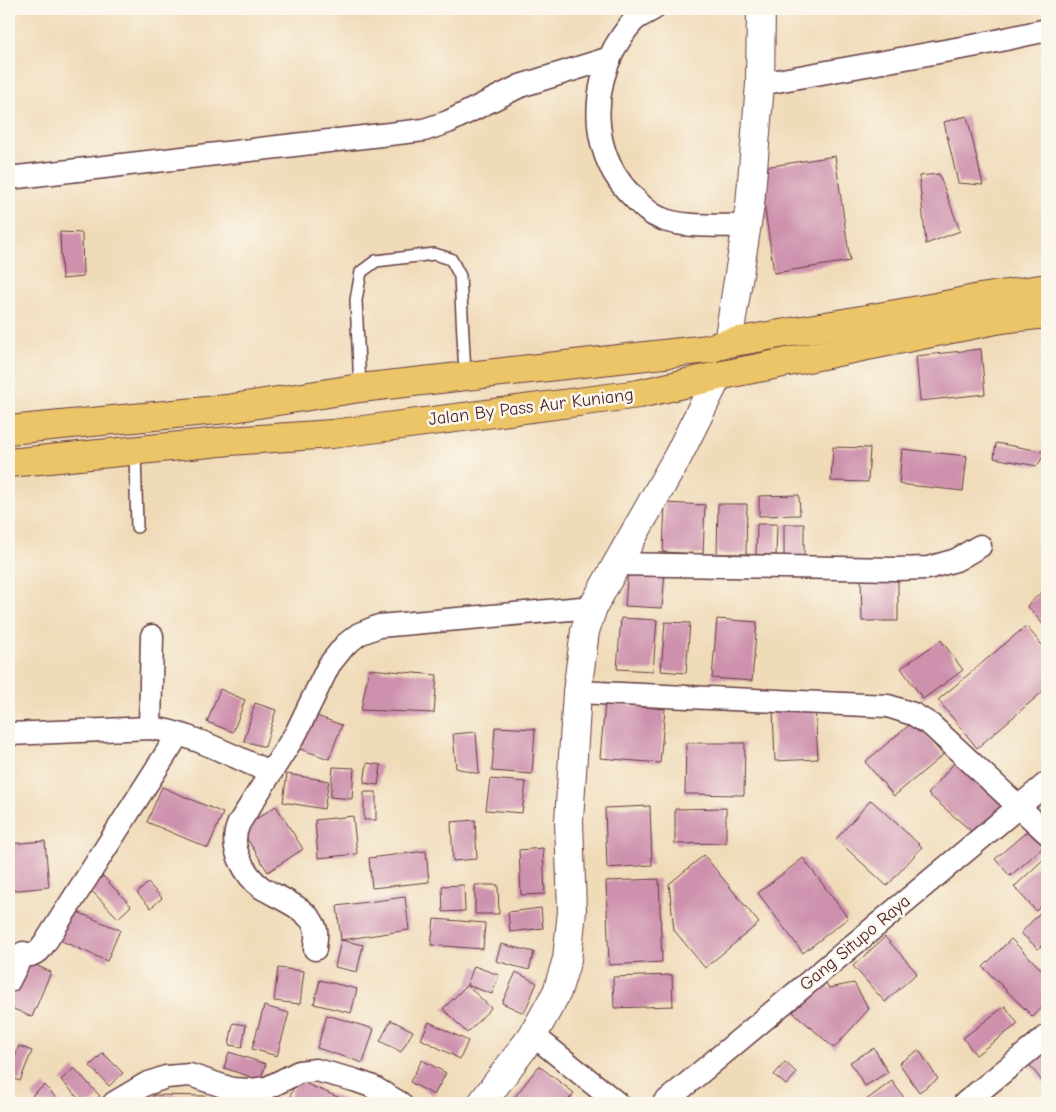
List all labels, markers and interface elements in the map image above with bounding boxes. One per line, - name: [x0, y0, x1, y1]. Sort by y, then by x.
- street label: Jalan By Pass Aur Kuniang: [427, 384, 635, 430]
- street label: Gang Situpo Raya: [795, 891, 915, 995]

